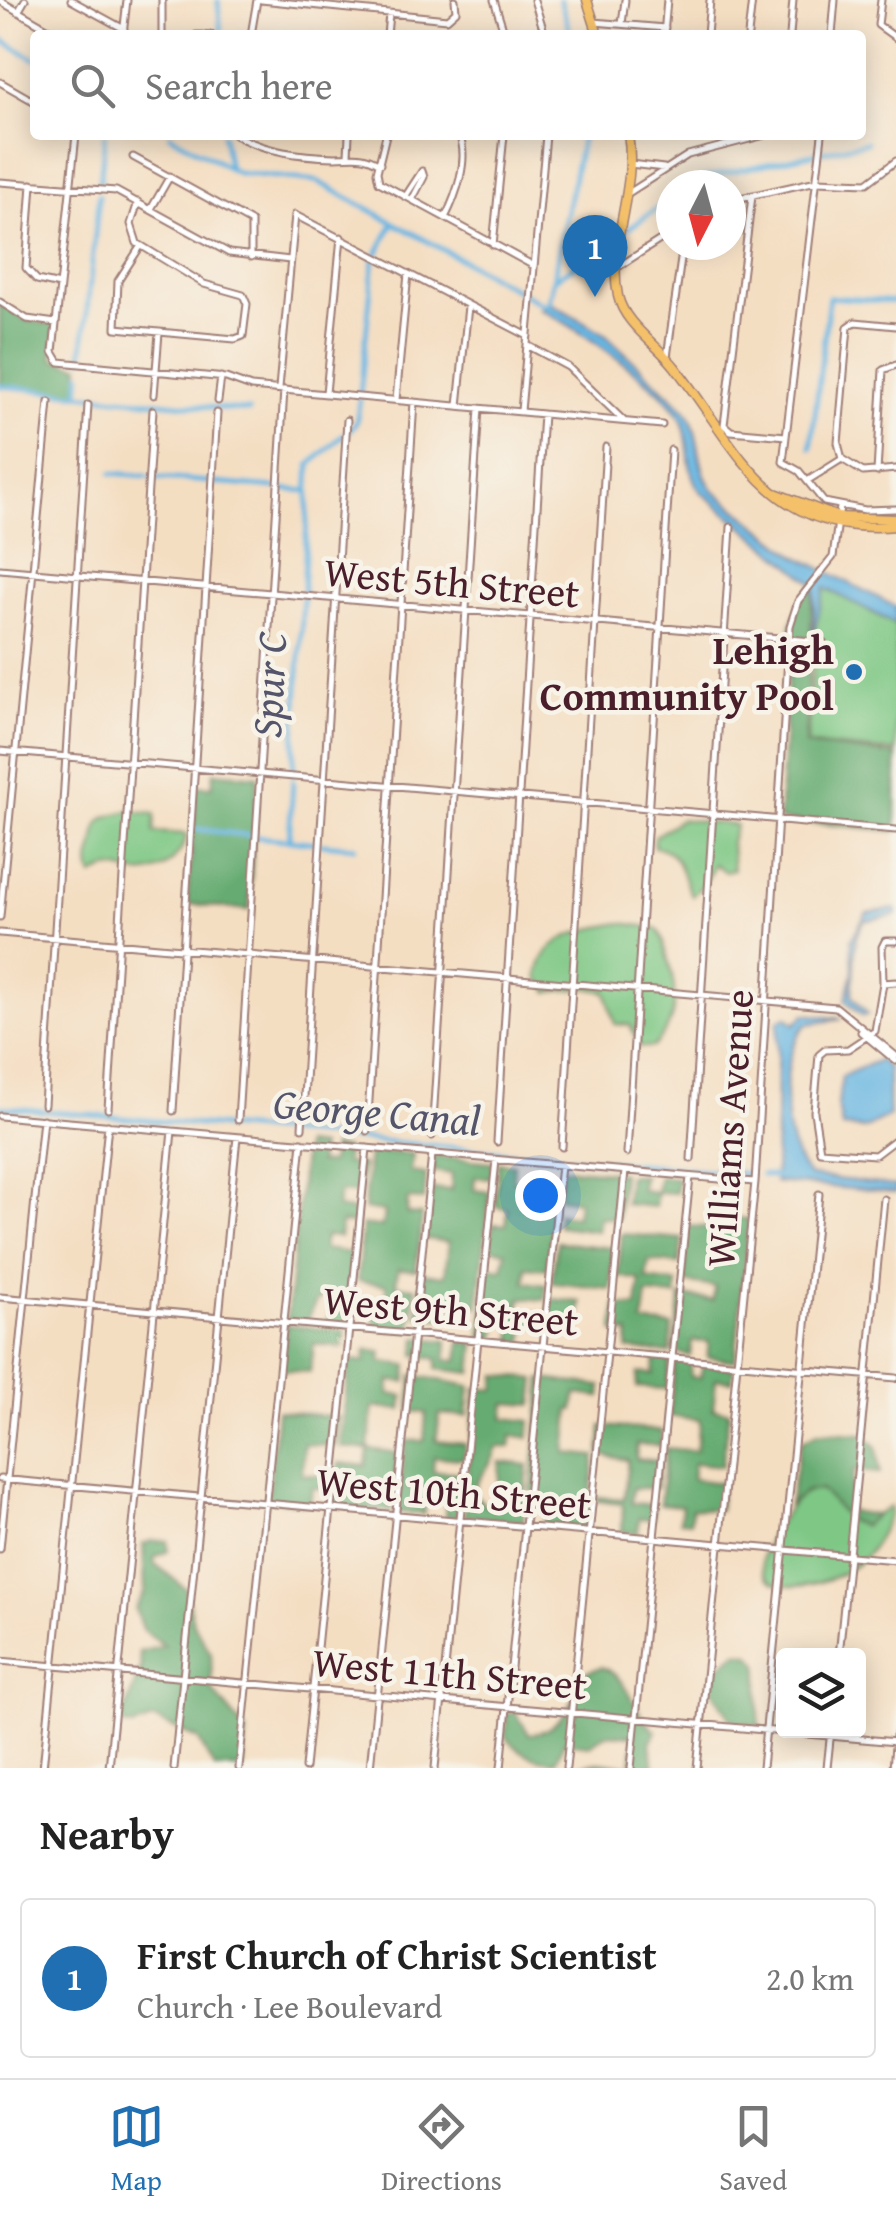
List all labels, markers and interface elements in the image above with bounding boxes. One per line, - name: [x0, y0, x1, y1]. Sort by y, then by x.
- search box: [30, 30, 866, 140]
- text: Search here: [145, 57, 333, 113]
- icon: search: [65, 58, 120, 113]
- north arrow: [656, 170, 746, 260]
- pin: 1: [562, 214, 628, 297]
- street label: West 5th Street: [322, 541, 582, 623]
- place label: Lehigh Community Pool: [540, 620, 834, 725]
- water label: Spur C: [235, 629, 301, 739]
- marker: Lehigh Community Pool: [843, 661, 865, 683]
- street label: Williams Avenue: [690, 987, 768, 1269]
- water label: George Canal: [271, 1072, 483, 1150]
- your location: [515, 1170, 566, 1221]
- street label: West 9th Street: [321, 1269, 581, 1351]
- street label: West 10th Street: [314, 1451, 594, 1533]
- street label: West 11th Street: [310, 1632, 590, 1714]
- map controls: [776, 1648, 866, 1738]
- button: layers: [776, 1648, 866, 1738]
- text: Nearby: [40, 1803, 174, 1864]
- text: First Church of Christ Scientist: [137, 1927, 657, 1983]
- text: 1: [66, 1955, 83, 2002]
- text: 2.0 km: [766, 1955, 854, 2002]
- text: Church · Lee Boulevard: [137, 1983, 442, 2030]
- tab: Map: [109, 2099, 164, 2200]
- tab: Directions: [381, 2099, 502, 2200]
- tab: Saved: [719, 2099, 787, 2200]

